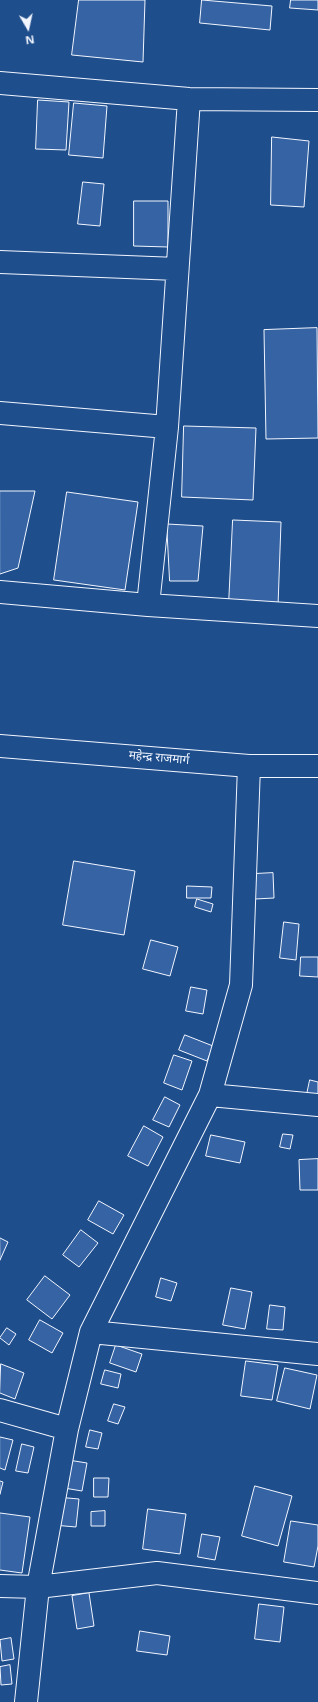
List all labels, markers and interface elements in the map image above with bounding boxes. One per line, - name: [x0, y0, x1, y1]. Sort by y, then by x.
- north arrow: [8, 8, 48, 48]
- text: N: [24, 32, 36, 48]
- street label: महेन्द्र राजमार्ग: [128, 748, 190, 768]

